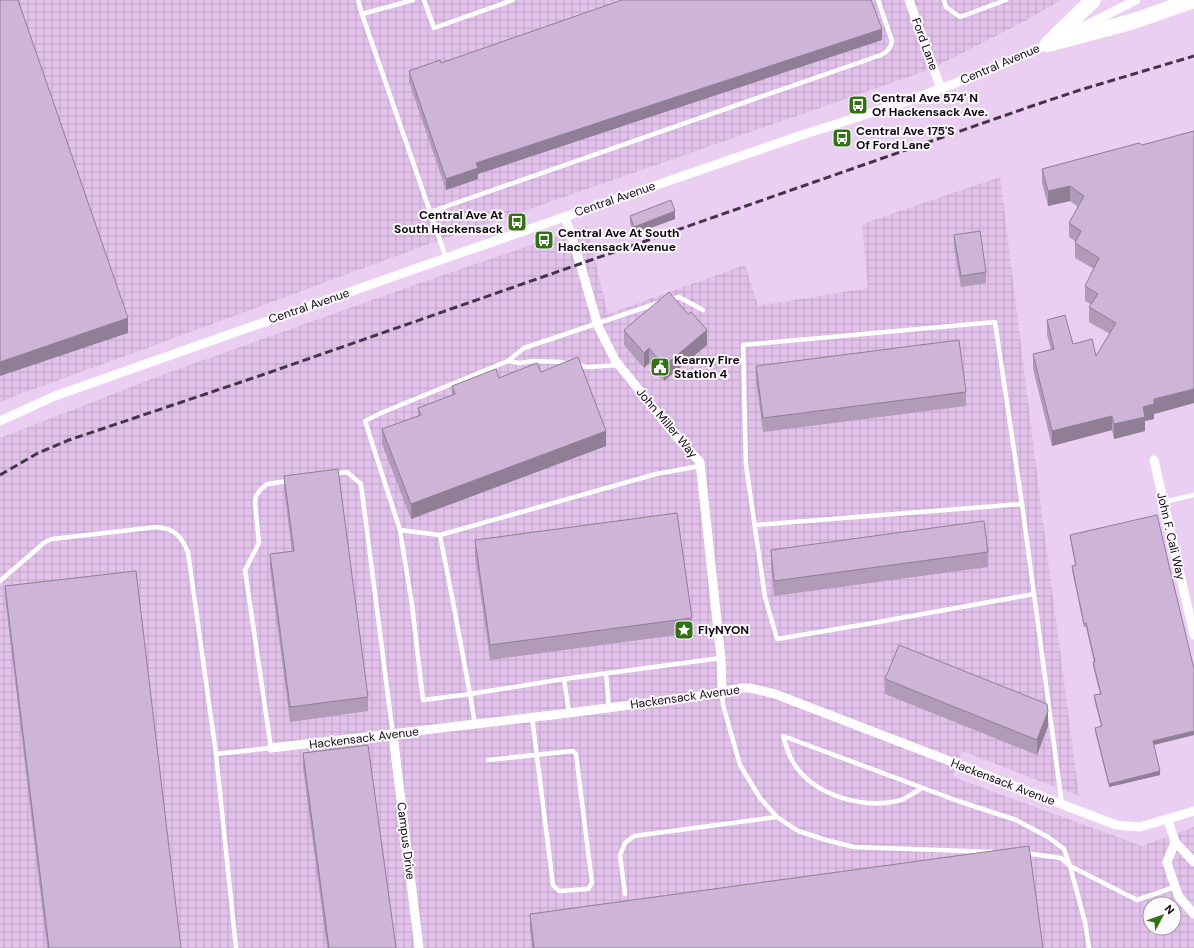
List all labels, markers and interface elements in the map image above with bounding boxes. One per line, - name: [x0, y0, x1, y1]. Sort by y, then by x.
- street label: Ford Lane: [908, 16, 942, 73]
- street label: Central Avenue: [958, 40, 1042, 88]
- place label: Central Ave 574' N Of Hackensack Ave.: [872, 90, 988, 120]
- bus stop icon: Central Ave 574' N Of Hackensack Ave.: [847, 94, 869, 116]
- place label: Central Ave 175'S Of Ford Lane: [856, 123, 955, 153]
- bus stop icon: Central Ave 175'S Of Ford Lane: [831, 127, 853, 149]
- street label: Central Avenue: [572, 178, 658, 220]
- place label: Central Ave At South Hackensack: [394, 207, 503, 237]
- bus stop icon: Central Ave At South Hackensack: [506, 211, 528, 233]
- place label: Central Ave At South Hackensack Avenue: [558, 225, 680, 255]
- bus stop icon: Central Ave At South Hackensack Avenue: [533, 229, 555, 251]
- street label: Central Avenue: [266, 285, 352, 327]
- place label: Kearny Fire Station 4: [674, 352, 740, 382]
- public building icon: Kearny Fire Station 4: [649, 356, 671, 378]
- street label: John Miller Way: [633, 385, 701, 462]
- street label: John F. Cali Way: [1153, 491, 1189, 582]
- place icon: FlyNYON: [673, 619, 695, 641]
- place label: FlyNYON: [698, 622, 749, 638]
- street label: Hackensack Avenue: [629, 681, 741, 713]
- street label: Hackensack Avenue: [308, 723, 420, 753]
- street label: Hackensack Avenue: [949, 755, 1058, 809]
- street label: Campus Drive: [393, 801, 419, 881]
- north arrow: [1142, 896, 1182, 936]
- text: N: [1162, 902, 1177, 917]

